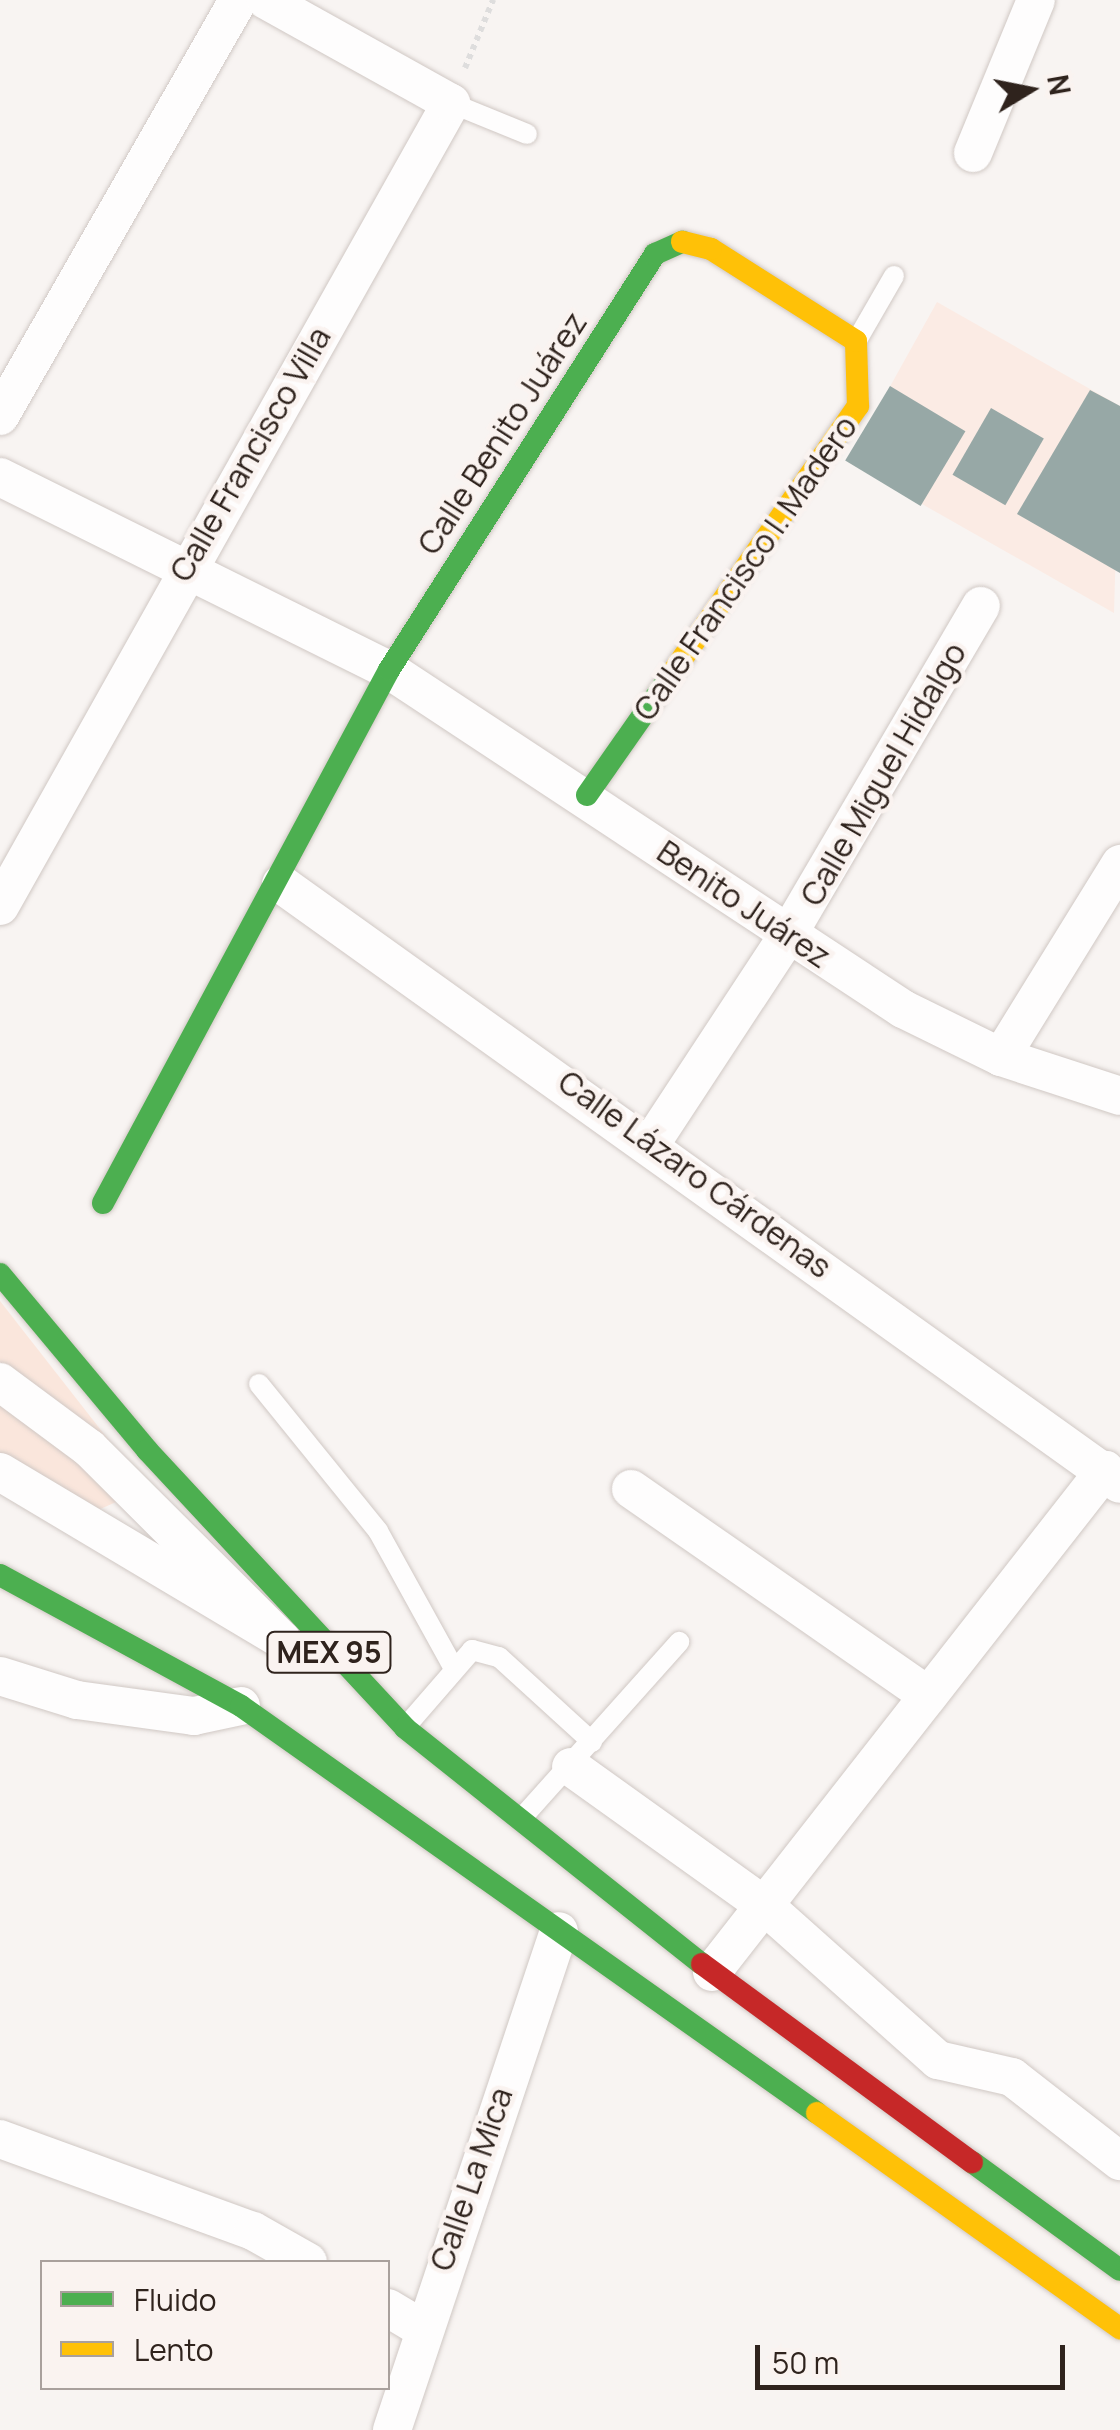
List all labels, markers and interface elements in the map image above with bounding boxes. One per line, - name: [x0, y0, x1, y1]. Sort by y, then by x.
- north arrow: [980, 40, 1080, 140]
- text: N: [1039, 72, 1080, 98]
- street label: Calle Benito Juárez: [409, 305, 595, 561]
- street label: Calle Francisco Villa: [162, 320, 338, 588]
- street label: Calle Francisco I. Madero: [625, 408, 865, 728]
- street label: Calle Miguel Hidalgo: [792, 636, 974, 912]
- street label: Benito Juárez: [650, 832, 838, 976]
- street label: Calle Lázaro Cárdenas: [551, 1062, 839, 1286]
- road number: MEX 95: [264, 1627, 394, 1677]
- street label: Calle La Mica: [422, 2082, 520, 2276]
- legend: [40, 2260, 390, 2390]
- text: Fluido: [134, 2279, 216, 2320]
- scale bar: [760, 2325, 1070, 2387]
- text: Lento: [134, 2329, 213, 2370]
- text: 50 m: [772, 2342, 839, 2383]

